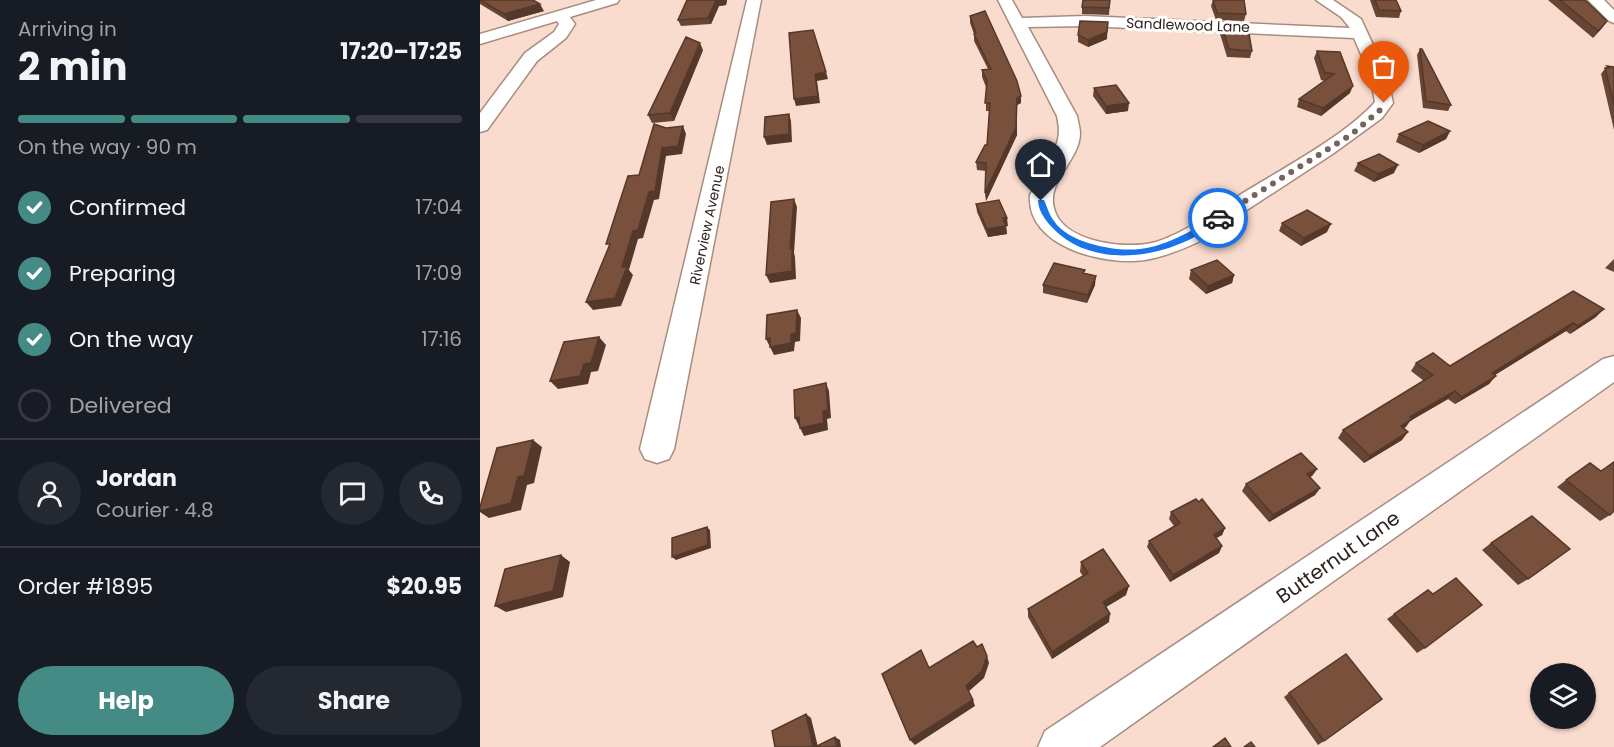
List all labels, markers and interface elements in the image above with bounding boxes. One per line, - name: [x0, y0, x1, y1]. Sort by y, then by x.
- street label: Sandlewood Lane: [1126, 13, 1251, 37]
- text: Arriving in: [18, 15, 117, 43]
- text: 17:20–17:25: [340, 36, 462, 67]
- text: 2 min: [18, 39, 128, 94]
- pin: [1358, 41, 1409, 103]
- icon: bag: [1367, 50, 1400, 83]
- text: On the way · 90 m: [18, 133, 197, 161]
- pin: [1015, 139, 1066, 201]
- icon: home: [1024, 148, 1057, 181]
- street label: Riverview Avenue: [685, 163, 729, 286]
- courier: [1188, 188, 1248, 248]
- icon: check: [18, 191, 51, 224]
- text: Confirmed: [69, 192, 186, 223]
- text: 17:04: [415, 193, 462, 221]
- icon: car: [1202, 202, 1235, 235]
- icon: check: [18, 257, 51, 290]
- text: Preparing: [69, 258, 176, 289]
- text: 17:09: [415, 259, 462, 287]
- icon: check: [18, 323, 51, 356]
- text: On the way: [69, 324, 193, 355]
- text: 17:16: [421, 325, 462, 353]
- text: Delivered: [69, 390, 172, 421]
- button: person: [18, 462, 81, 525]
- button: chat: [321, 462, 384, 525]
- button: phone: [399, 462, 462, 525]
- text: Jordan: [96, 463, 177, 494]
- text: Courier · 4.8: [96, 496, 214, 524]
- street label: Butternut Lane: [1271, 504, 1405, 610]
- text: Order #1895: [18, 571, 153, 602]
- text: $20.95: [387, 571, 462, 602]
- map controls: [1530, 663, 1596, 729]
- button: layers: [1530, 663, 1596, 729]
- button: Help: [18, 666, 234, 735]
- button: Share: [246, 666, 462, 735]

